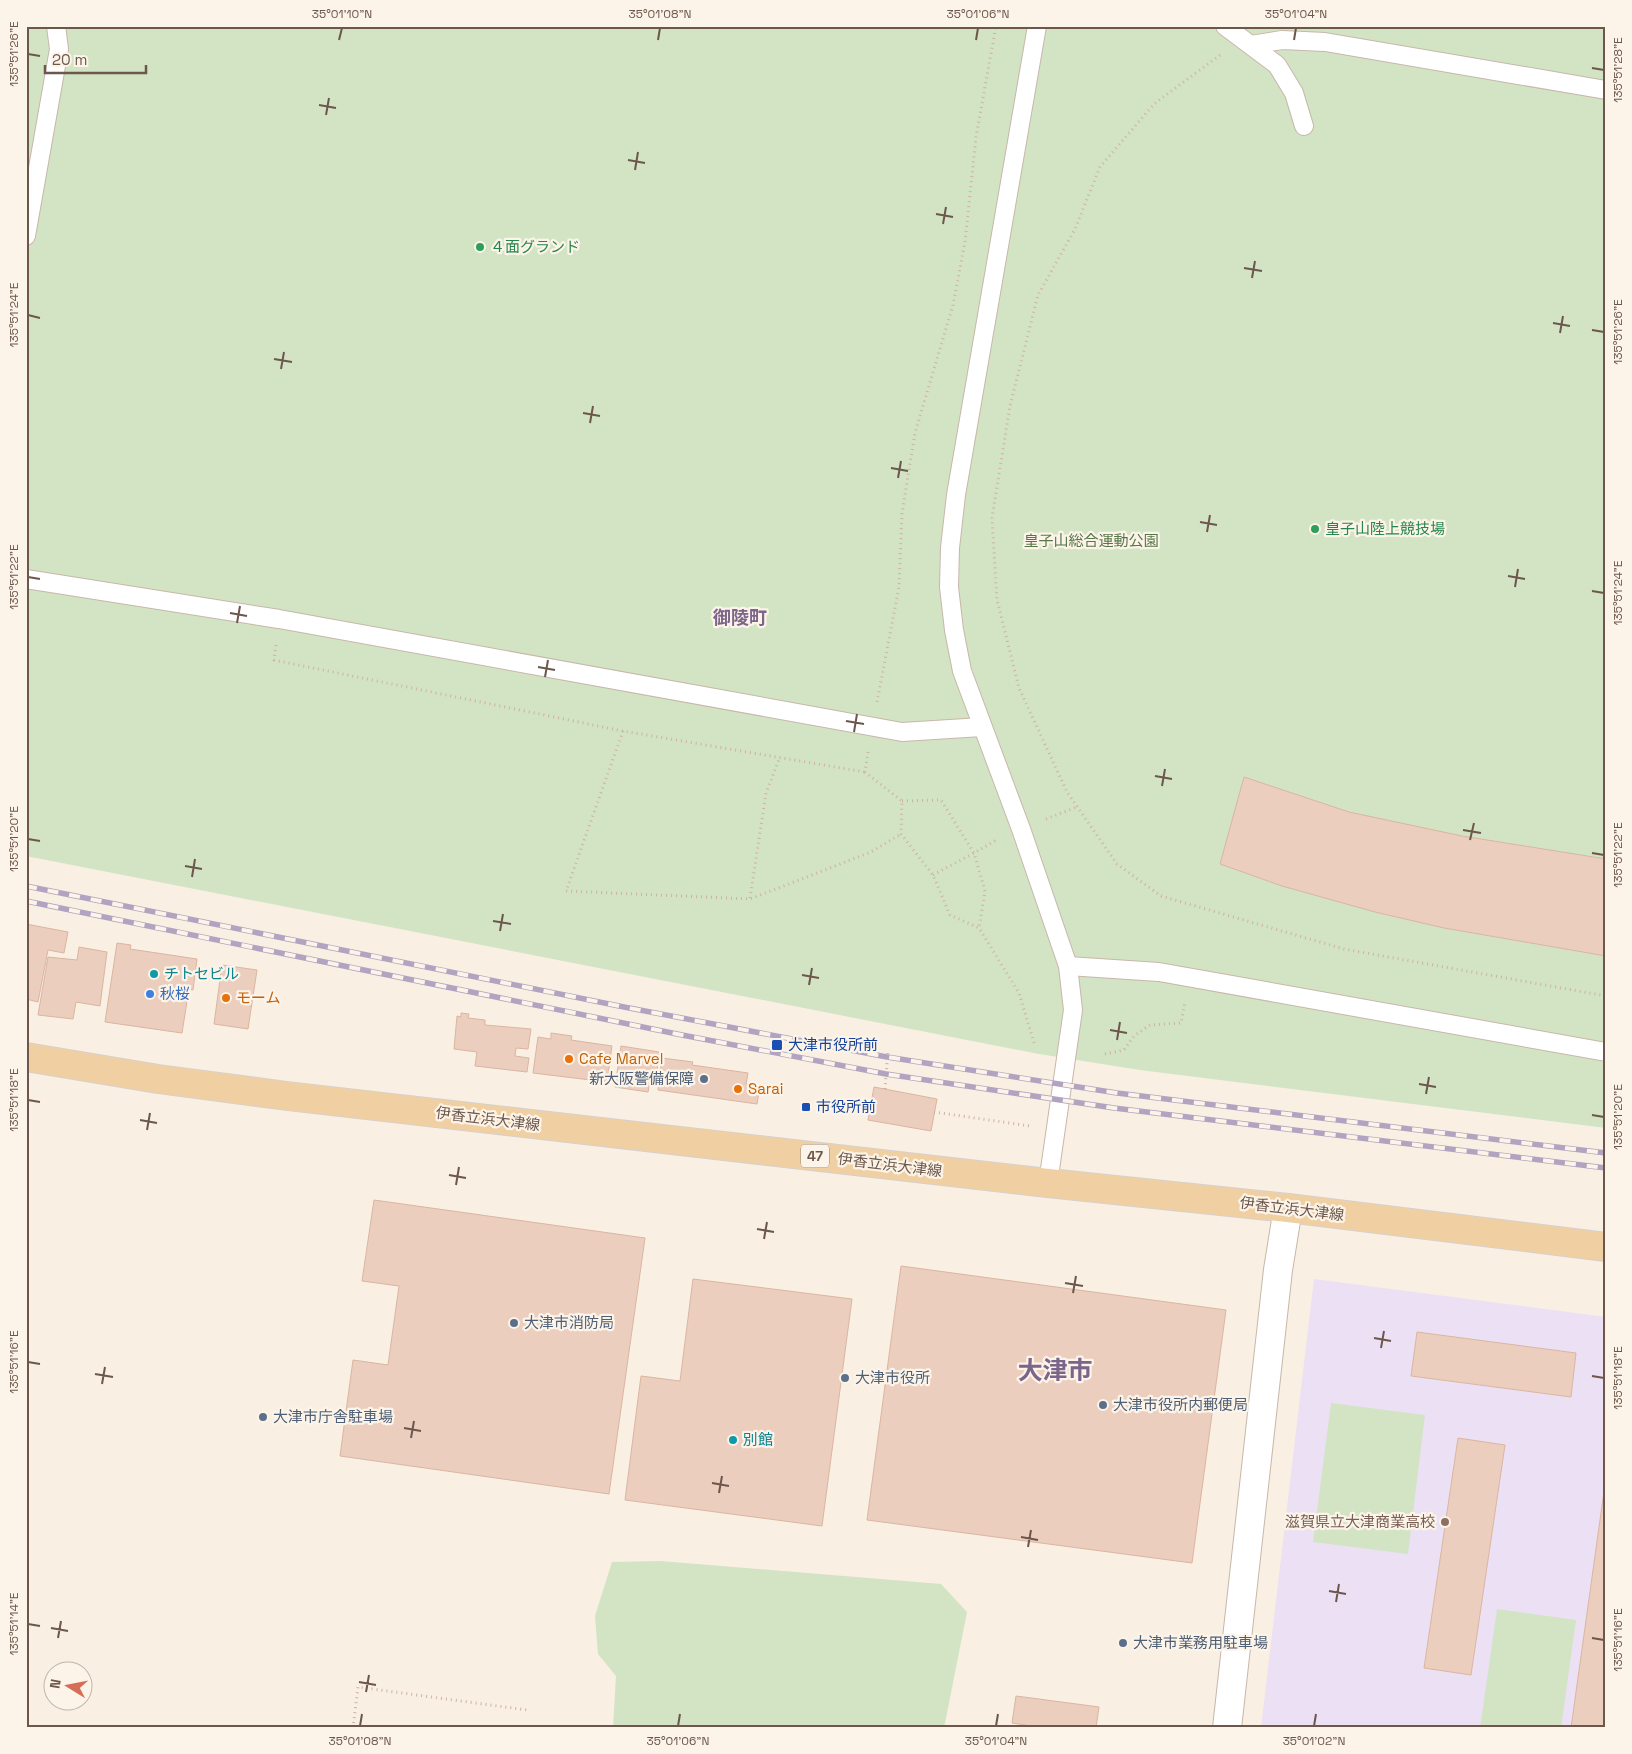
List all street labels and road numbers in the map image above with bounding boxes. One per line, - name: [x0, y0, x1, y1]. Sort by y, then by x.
- street label: 伊香立浜大津線: [435, 1103, 541, 1134]
- road number: 47: [801, 1144, 829, 1168]
- street label: 伊香立浜大津線: [837, 1149, 943, 1180]
- street label: 伊香立浜大津線: [1239, 1193, 1345, 1224]

